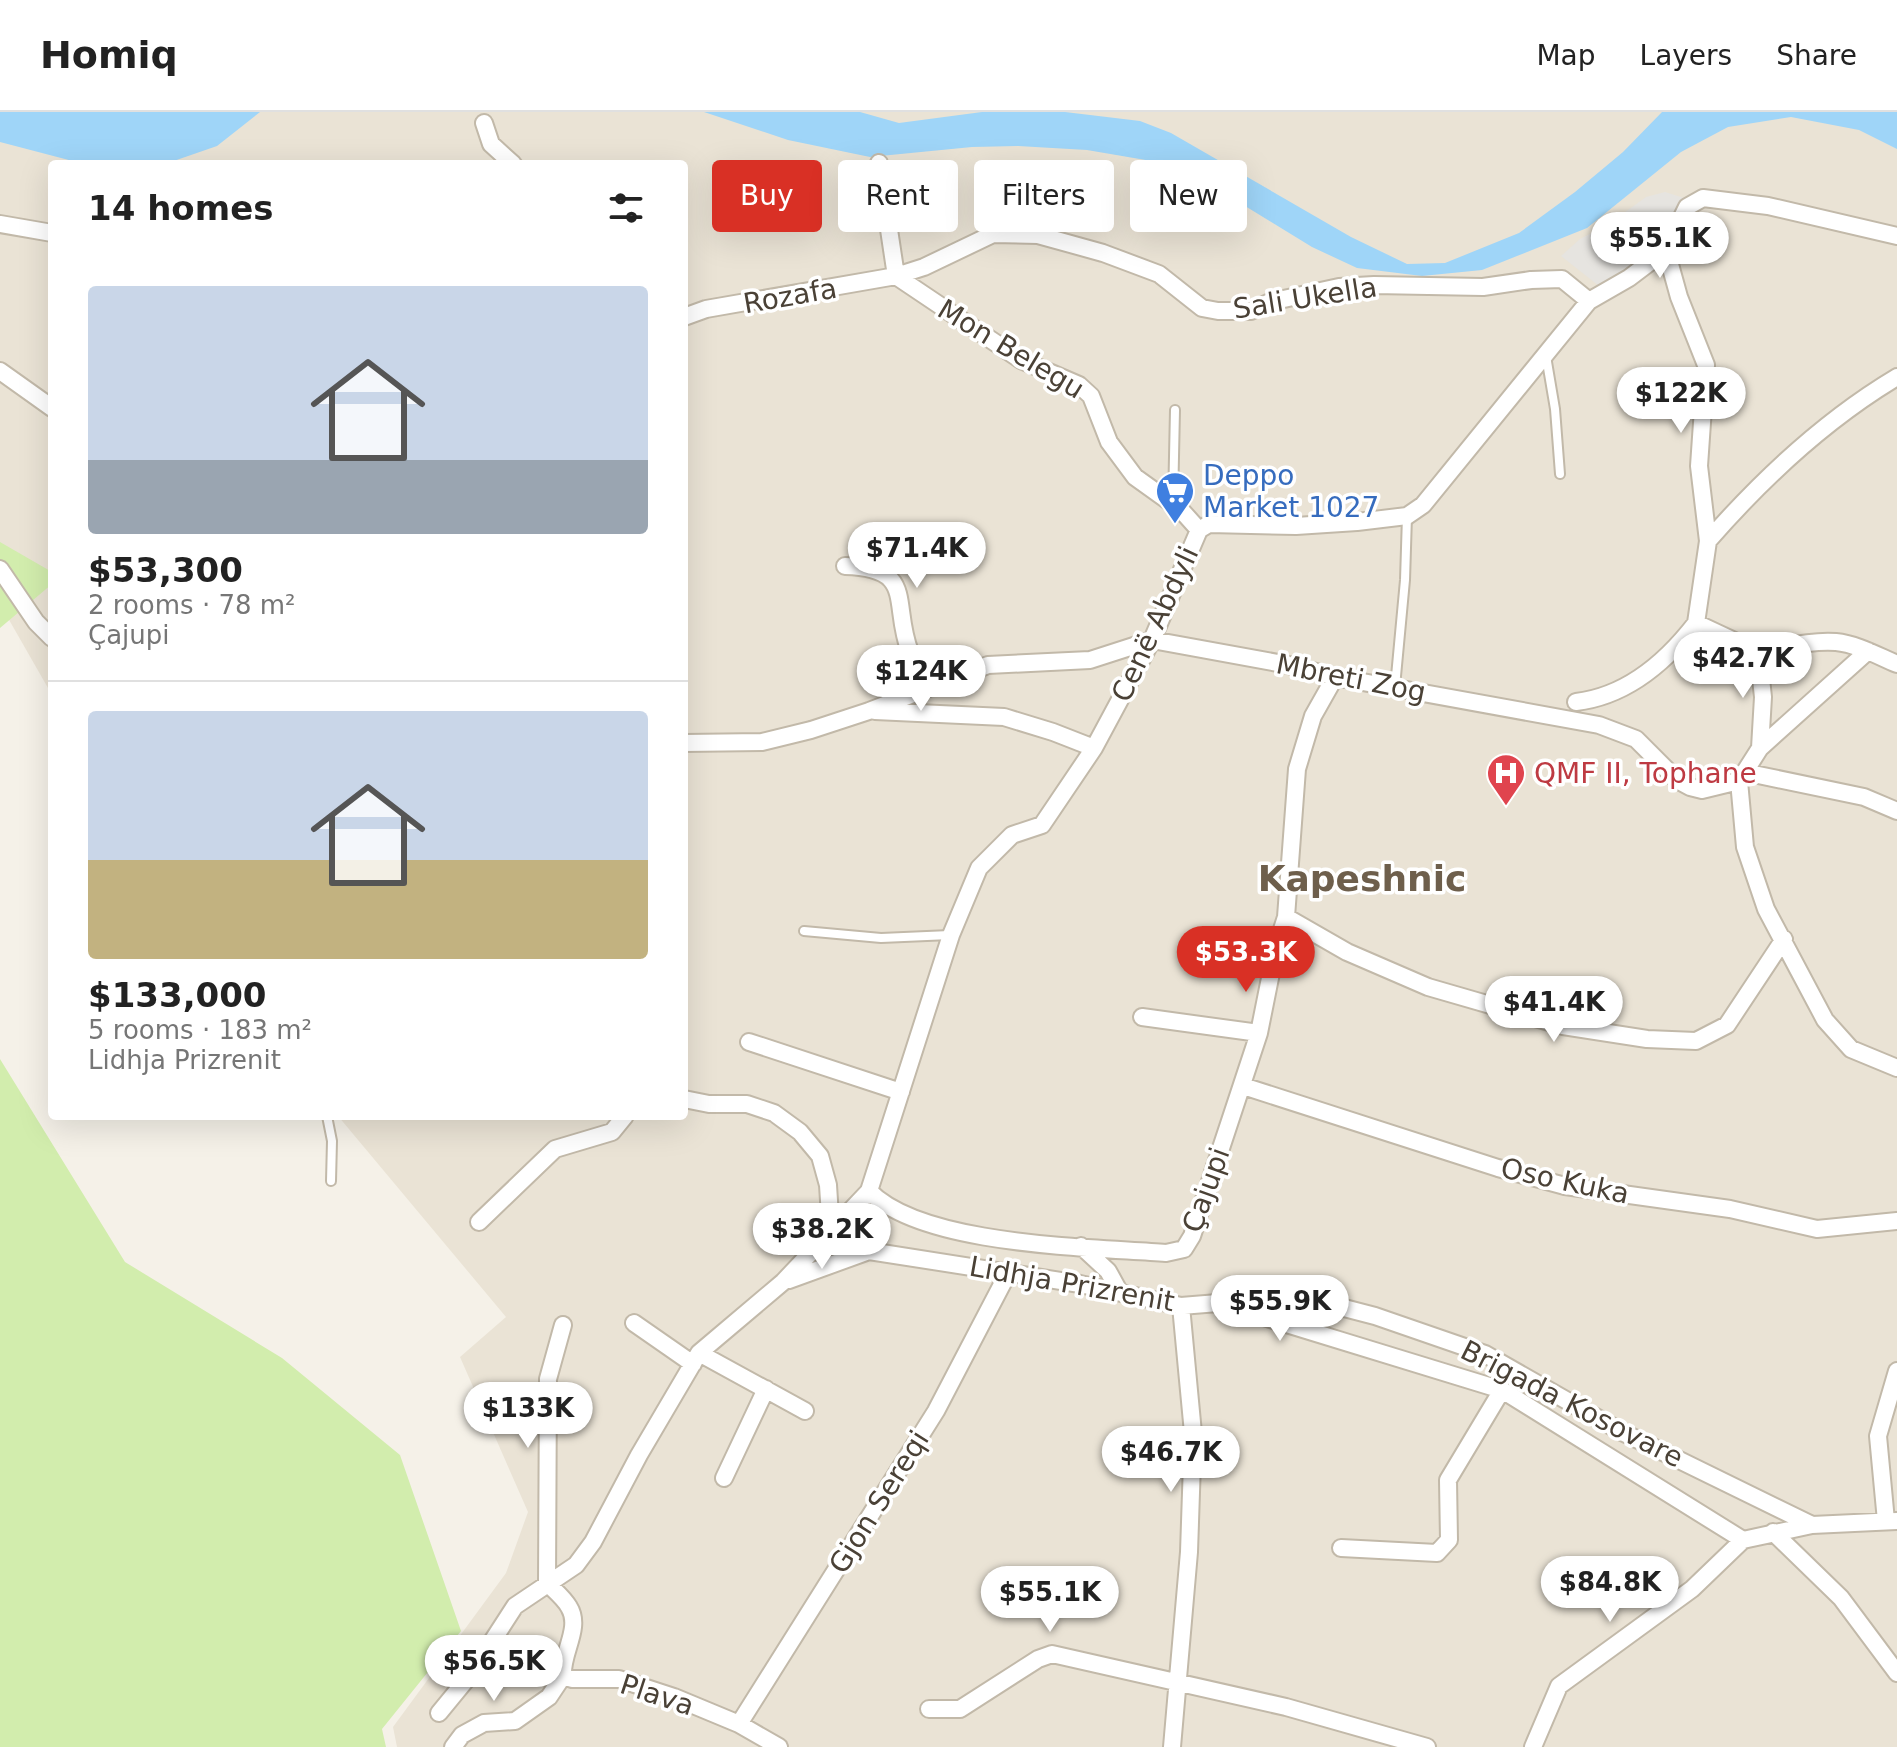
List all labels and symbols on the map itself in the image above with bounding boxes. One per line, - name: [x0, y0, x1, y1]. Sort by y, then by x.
- pin: $55.1K: [1595, 212, 1725, 280]
- street label: Sali Ukella: [1231, 270, 1379, 326]
- street label: Rozafa: [741, 272, 839, 320]
- street label: Mon Belegu: [932, 292, 1090, 406]
- pin: $122K: [1625, 367, 1737, 435]
- place label: Deppo Market 1027: [1203, 459, 1379, 524]
- supermarket icon: Deppo Market 1027: [1154, 470, 1196, 525]
- pin: $71.4K: [852, 522, 982, 590]
- street label: Cenë Abdyli: [1105, 541, 1205, 707]
- pin: $42.7K: [1678, 632, 1808, 700]
- pin: $124K: [865, 645, 977, 713]
- street label: Mbreti Zog: [1273, 647, 1429, 709]
- hospital icon: QMF II, Tophane: [1485, 752, 1527, 807]
- place label: QMF II, Tophane: [1534, 757, 1757, 790]
- district label: Kapeshnic: [1258, 858, 1466, 899]
- pin: $53.3K: [1181, 926, 1311, 994]
- pin: $41.4K: [1489, 976, 1619, 1044]
- street label: Çajupi: [1175, 1143, 1237, 1237]
- street label: Oso Kuka: [1498, 1151, 1632, 1211]
- pin: $38.2K: [757, 1203, 887, 1271]
- street label: Lidhja Prizrenit: [967, 1250, 1177, 1318]
- pin: $55.9K: [1215, 1275, 1345, 1343]
- street label: Brigada Kosovare: [1455, 1334, 1689, 1474]
- pin: $133K: [472, 1382, 584, 1450]
- street label: Gjon Sereqi: [822, 1425, 936, 1579]
- pin: $46.7K: [1106, 1426, 1236, 1494]
- pin: $84.8K: [1545, 1556, 1675, 1624]
- pin: $55.1K: [985, 1566, 1115, 1634]
- pin: $56.5K: [429, 1635, 559, 1703]
- street label: Plava: [616, 1668, 698, 1722]

